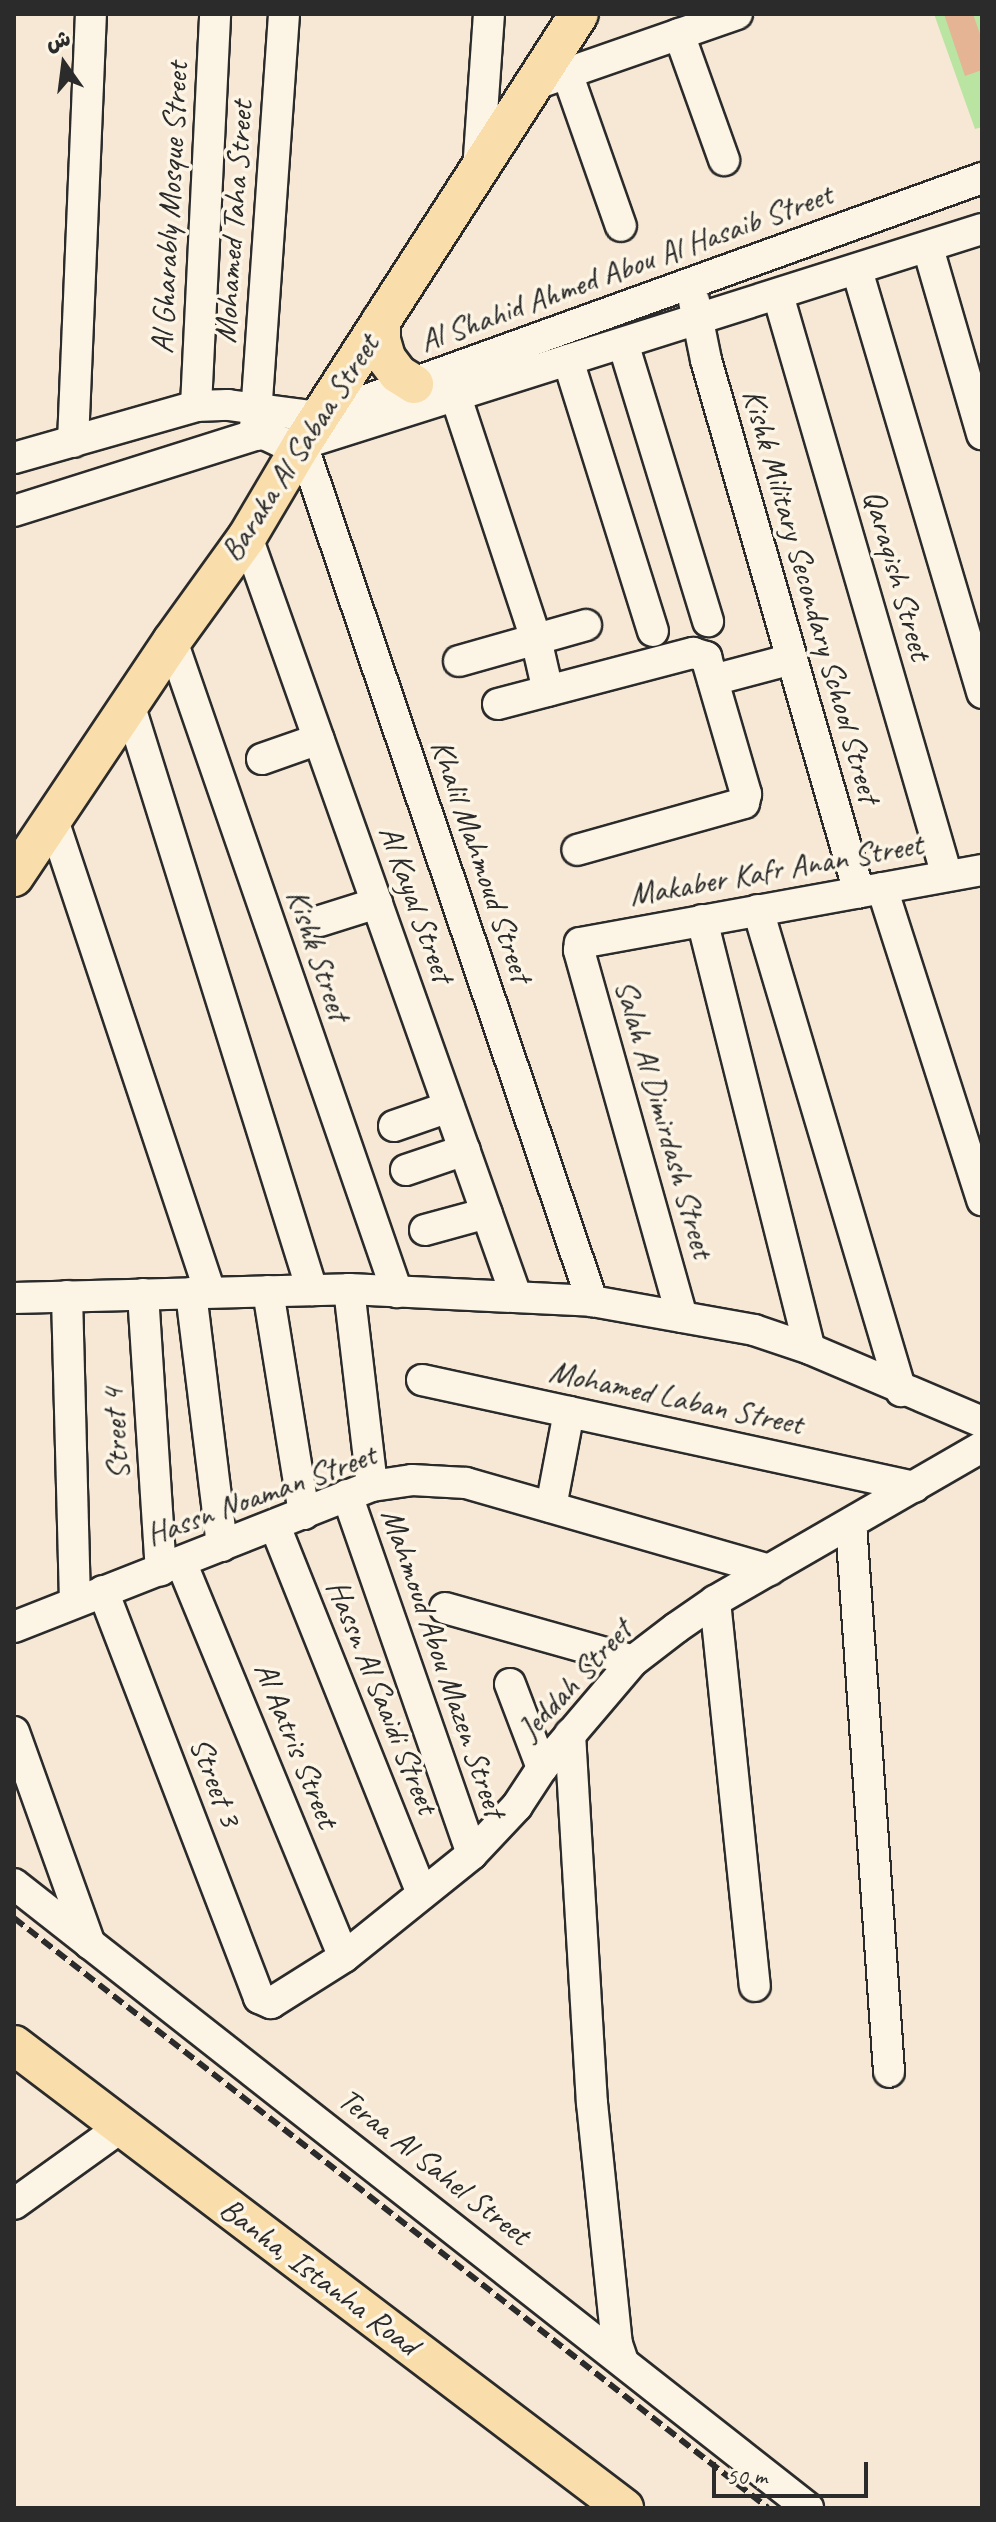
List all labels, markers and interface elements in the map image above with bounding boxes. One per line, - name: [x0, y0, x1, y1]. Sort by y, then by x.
- north arrow: [24, 24, 104, 104]
- text: ش: [43, 24, 73, 57]
- street label: Al Gharably Mosque Street: [143, 61, 197, 355]
- street label: Mohamed Taha Street: [206, 99, 262, 345]
- street label: Al Shahid Ahmed Abou Al Hasaib Street: [413, 175, 839, 361]
- street label: Baraka Al Sabaa Street: [212, 327, 388, 569]
- street label: Kishk Military Secondary School Street: [734, 386, 888, 806]
- street label: Qaraqish Street: [854, 485, 940, 665]
- street label: Khalil Mahmoud Street: [421, 735, 541, 987]
- street label: Al Kayal Street: [370, 820, 462, 988]
- street label: Makaber Kafr Anan Street: [626, 825, 926, 915]
- street label: Kishk Street: [278, 884, 358, 1026]
- street label: Salah Al Dimirdash Street: [606, 975, 722, 1263]
- street label: Mohamed Laban Street: [546, 1352, 806, 1444]
- street label: Street 4: [94, 1387, 138, 1481]
- street label: Hassn Noaman Street: [141, 1436, 381, 1554]
- street label: Mahmoud Abou Mazen Street: [372, 1503, 514, 1823]
- street label: Hassn Al Saaidi Street: [318, 1574, 446, 1820]
- street label: Jeddah Street: [510, 1612, 640, 1748]
- street label: Al Aatris Street: [245, 1656, 347, 1834]
- street label: Street 3: [181, 1732, 249, 1832]
- street label: Teraa Al Sahel Street: [330, 2080, 538, 2254]
- street label: Banha, Istanha Road: [212, 2190, 426, 2364]
- scale bar: [716, 2446, 872, 2496]
- text: 50 m: [726, 2461, 767, 2491]

